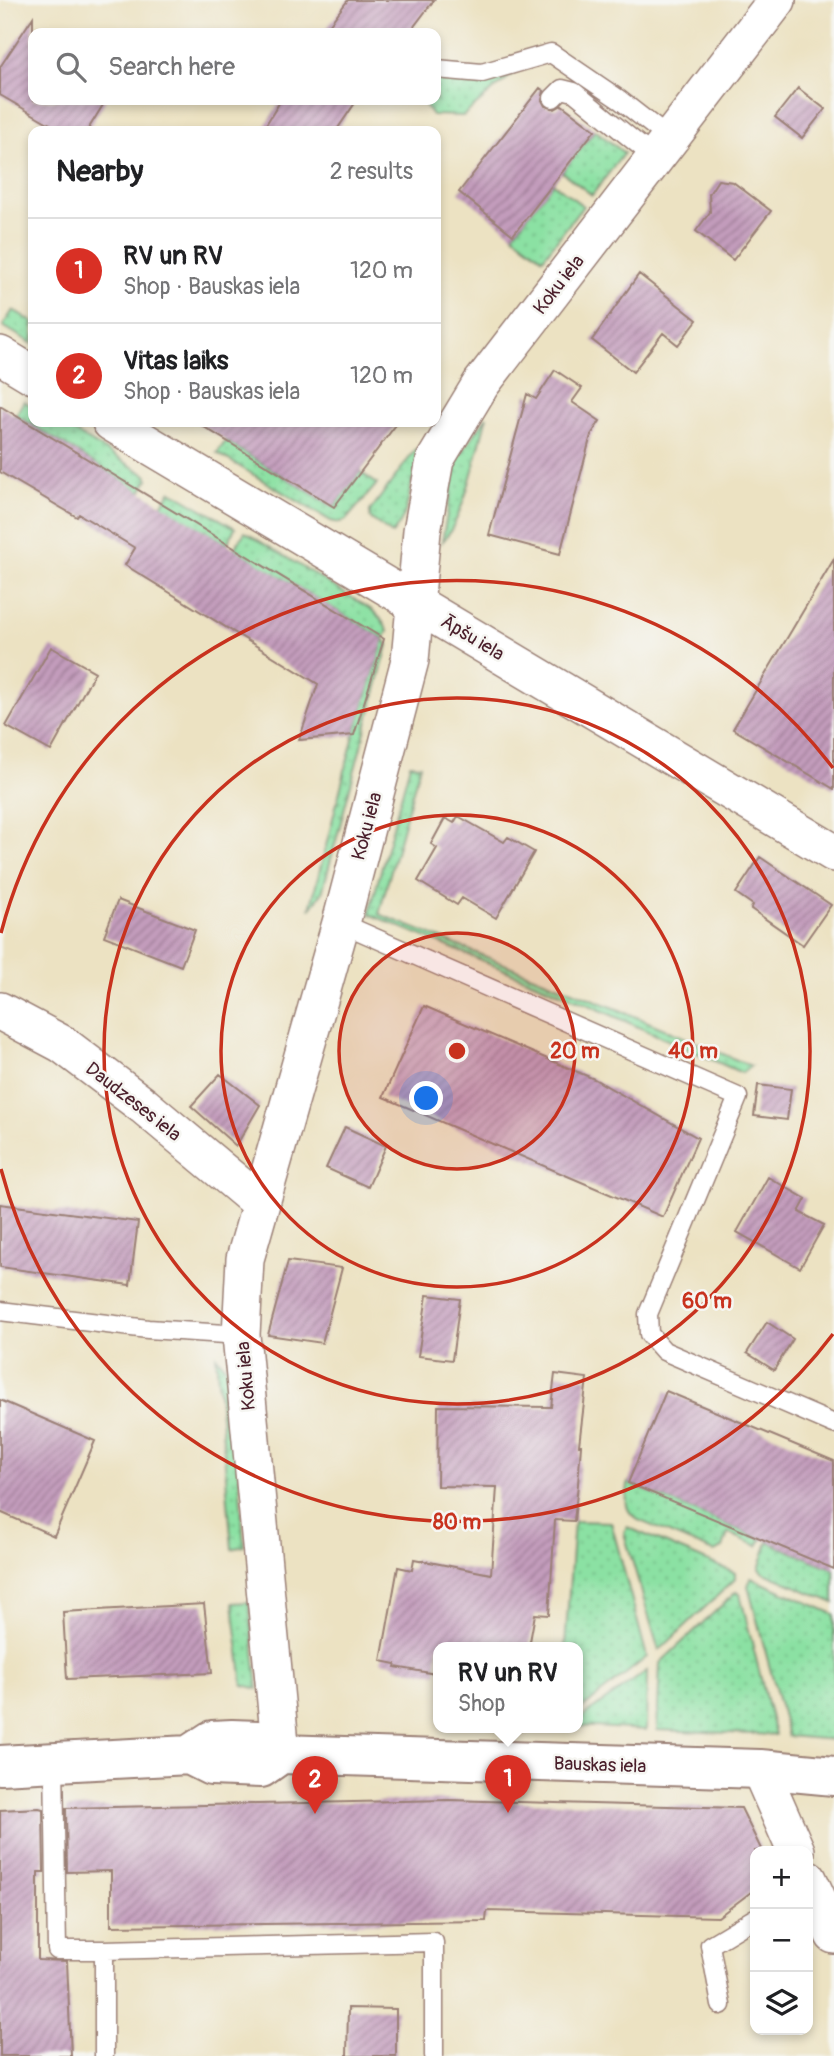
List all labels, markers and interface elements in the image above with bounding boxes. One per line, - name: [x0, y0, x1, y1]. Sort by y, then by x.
- search box: [28, 28, 441, 105]
- icon: search: [52, 48, 90, 86]
- text: Search here: [108, 51, 235, 83]
- text: Nearby: [56, 153, 143, 190]
- text: 2 results: [330, 157, 413, 186]
- text: RV un RV: [123, 240, 223, 272]
- street label: Koku iela: [528, 250, 590, 319]
- text: 1: [75, 256, 84, 285]
- text: 120 m: [350, 256, 413, 285]
- text: Shop · Bauskas iela: [123, 272, 300, 301]
- text: Vitas laiks: [123, 345, 228, 377]
- text: 2: [73, 361, 85, 390]
- text: 120 m: [350, 361, 413, 390]
- text: Shop · Bauskas iela: [123, 377, 300, 406]
- street label: Āpšu iela: [436, 610, 509, 666]
- street label: Koku iela: [346, 789, 388, 863]
- text: 20 m: [550, 1038, 600, 1065]
- text: 40 m: [668, 1038, 718, 1065]
- centre of rings: [445, 1039, 469, 1063]
- street label: Daudzeses iela: [81, 1057, 186, 1147]
- your location: [409, 1081, 443, 1115]
- text: 60 m: [682, 1288, 732, 1315]
- street label: Koku iela: [231, 1340, 261, 1412]
- text: 80 m: [433, 1509, 481, 1536]
- popup: [433, 1642, 583, 1733]
- text: RV un RV: [458, 1657, 558, 1689]
- text: Shop: [458, 1689, 505, 1718]
- street label: Bauskas iela: [553, 1751, 647, 1779]
- pin: 1: [485, 1755, 531, 1813]
- pin: 2: [292, 1756, 338, 1814]
- map controls: [750, 1846, 813, 2035]
- button: +: [750, 1846, 813, 1909]
- button: −: [750, 1909, 813, 1972]
- button: layers: [750, 1972, 813, 2035]

